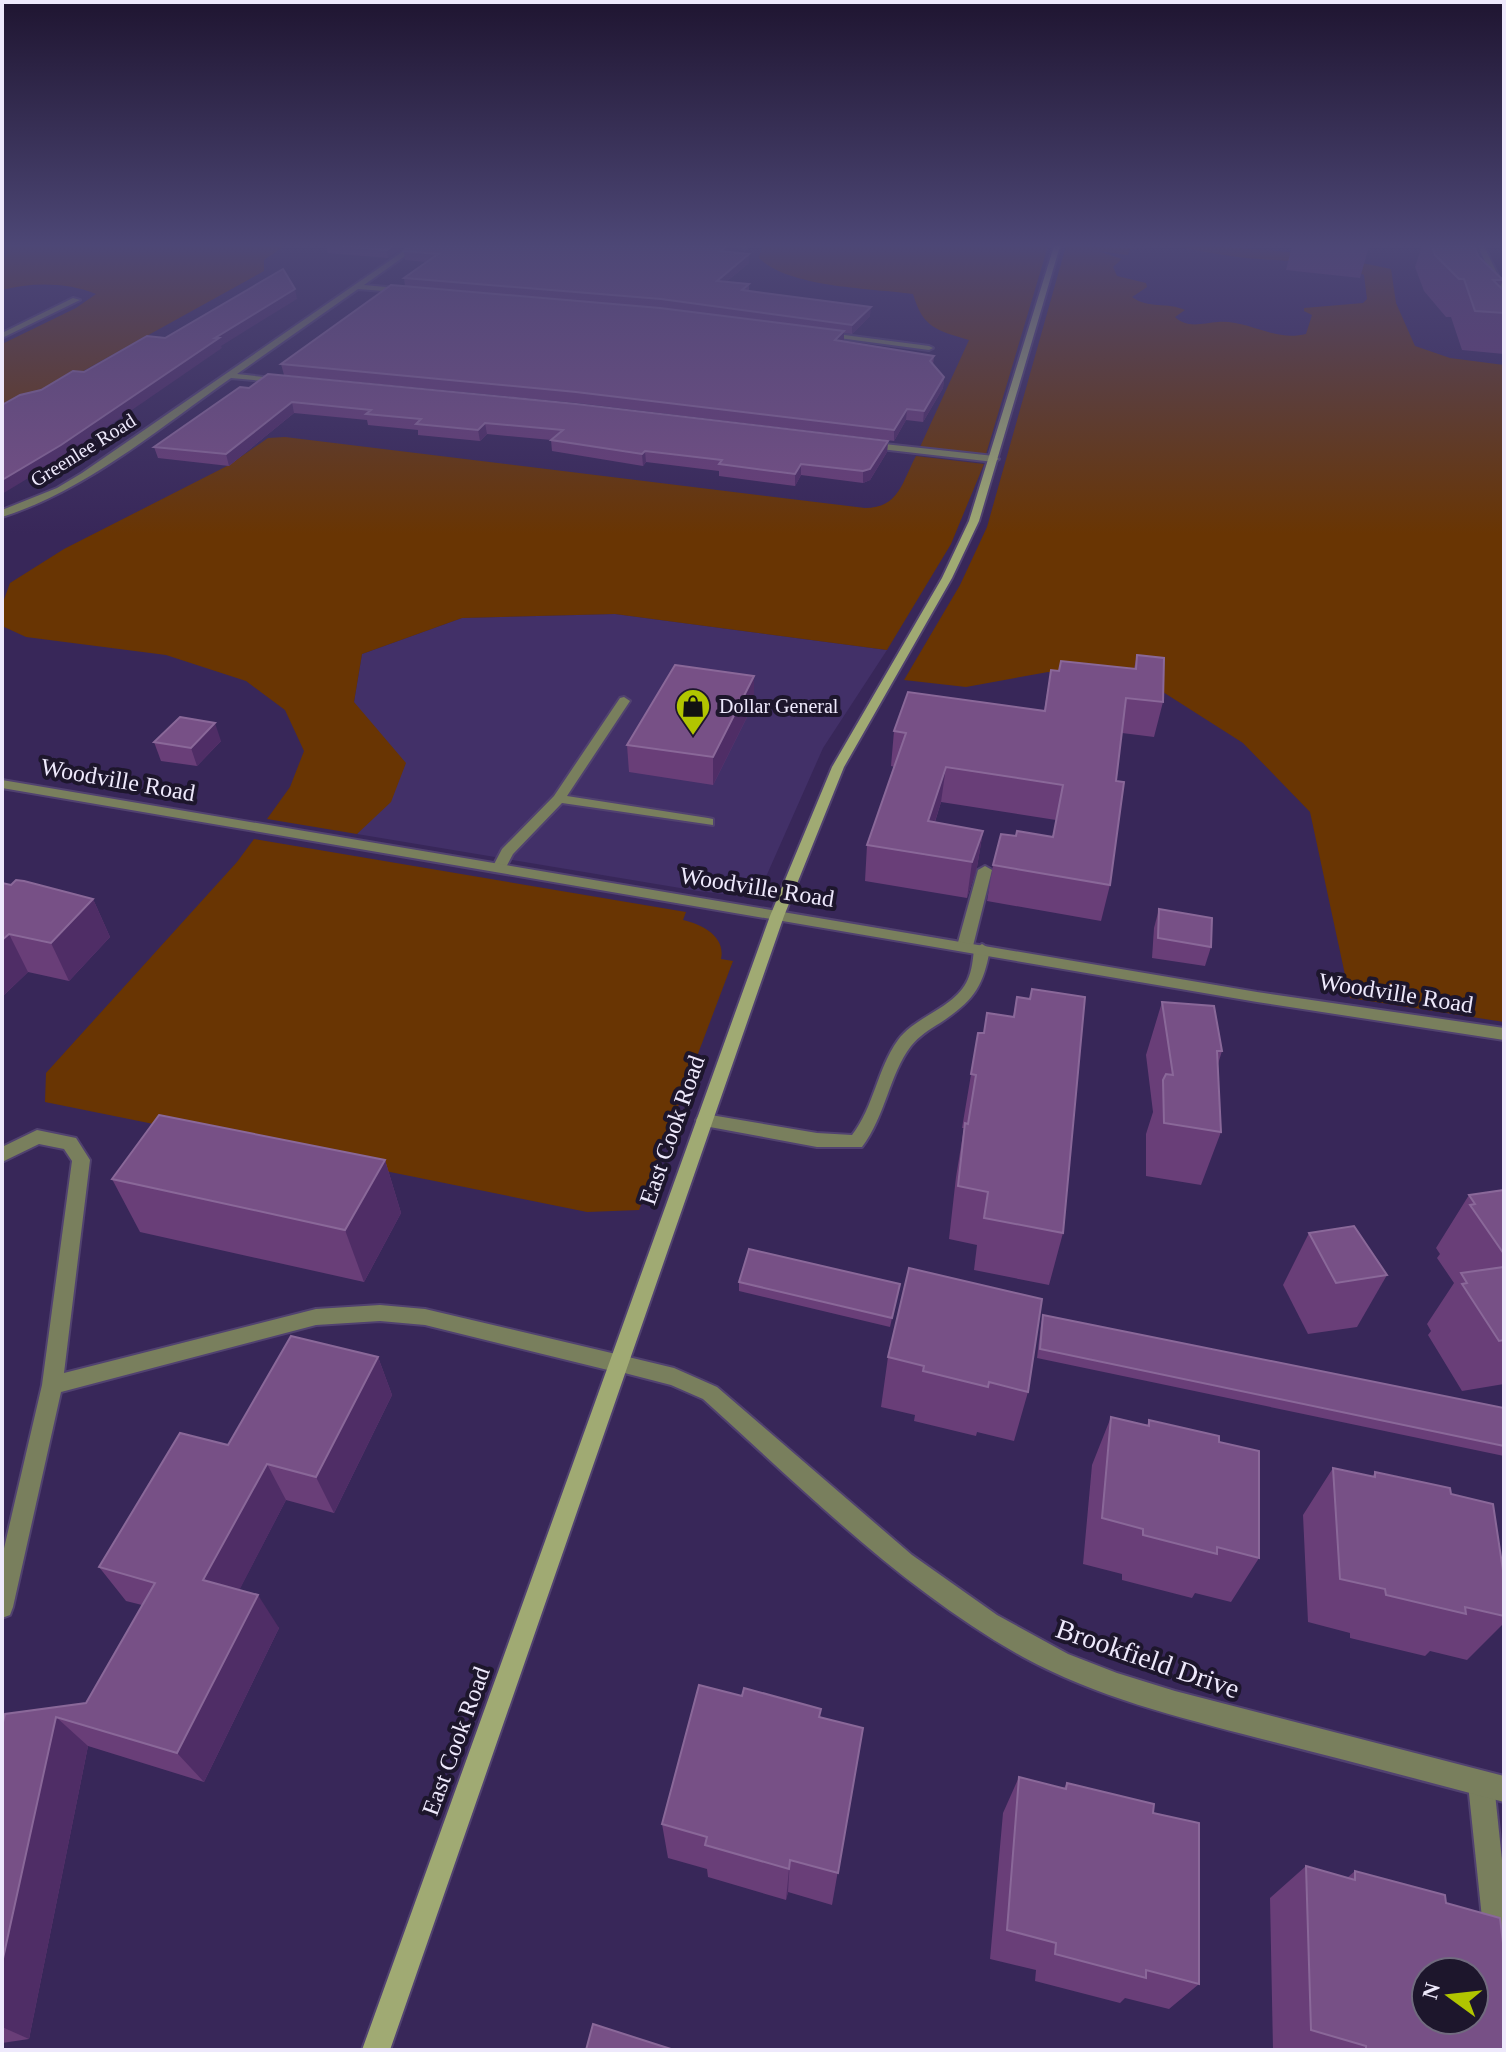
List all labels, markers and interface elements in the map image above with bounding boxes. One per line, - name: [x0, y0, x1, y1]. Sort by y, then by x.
- street label: Greenlee Road: [27, 409, 139, 491]
- shop icon: Dollar General: [674, 687, 712, 737]
- place label: Dollar General: [719, 695, 839, 717]
- street label: Woodville Road: [39, 754, 197, 806]
- street label: Woodville Road: [678, 862, 836, 912]
- street label: Woodville Road: [1317, 968, 1475, 1018]
- street label: East Cook Road: [634, 1052, 710, 1208]
- street label: Brookfield Drive: [1052, 1613, 1244, 1704]
- street label: East Cook Road: [417, 1663, 495, 1819]
- north arrow: [1410, 1956, 1490, 2036]
- text: N: [1417, 1980, 1445, 2002]

